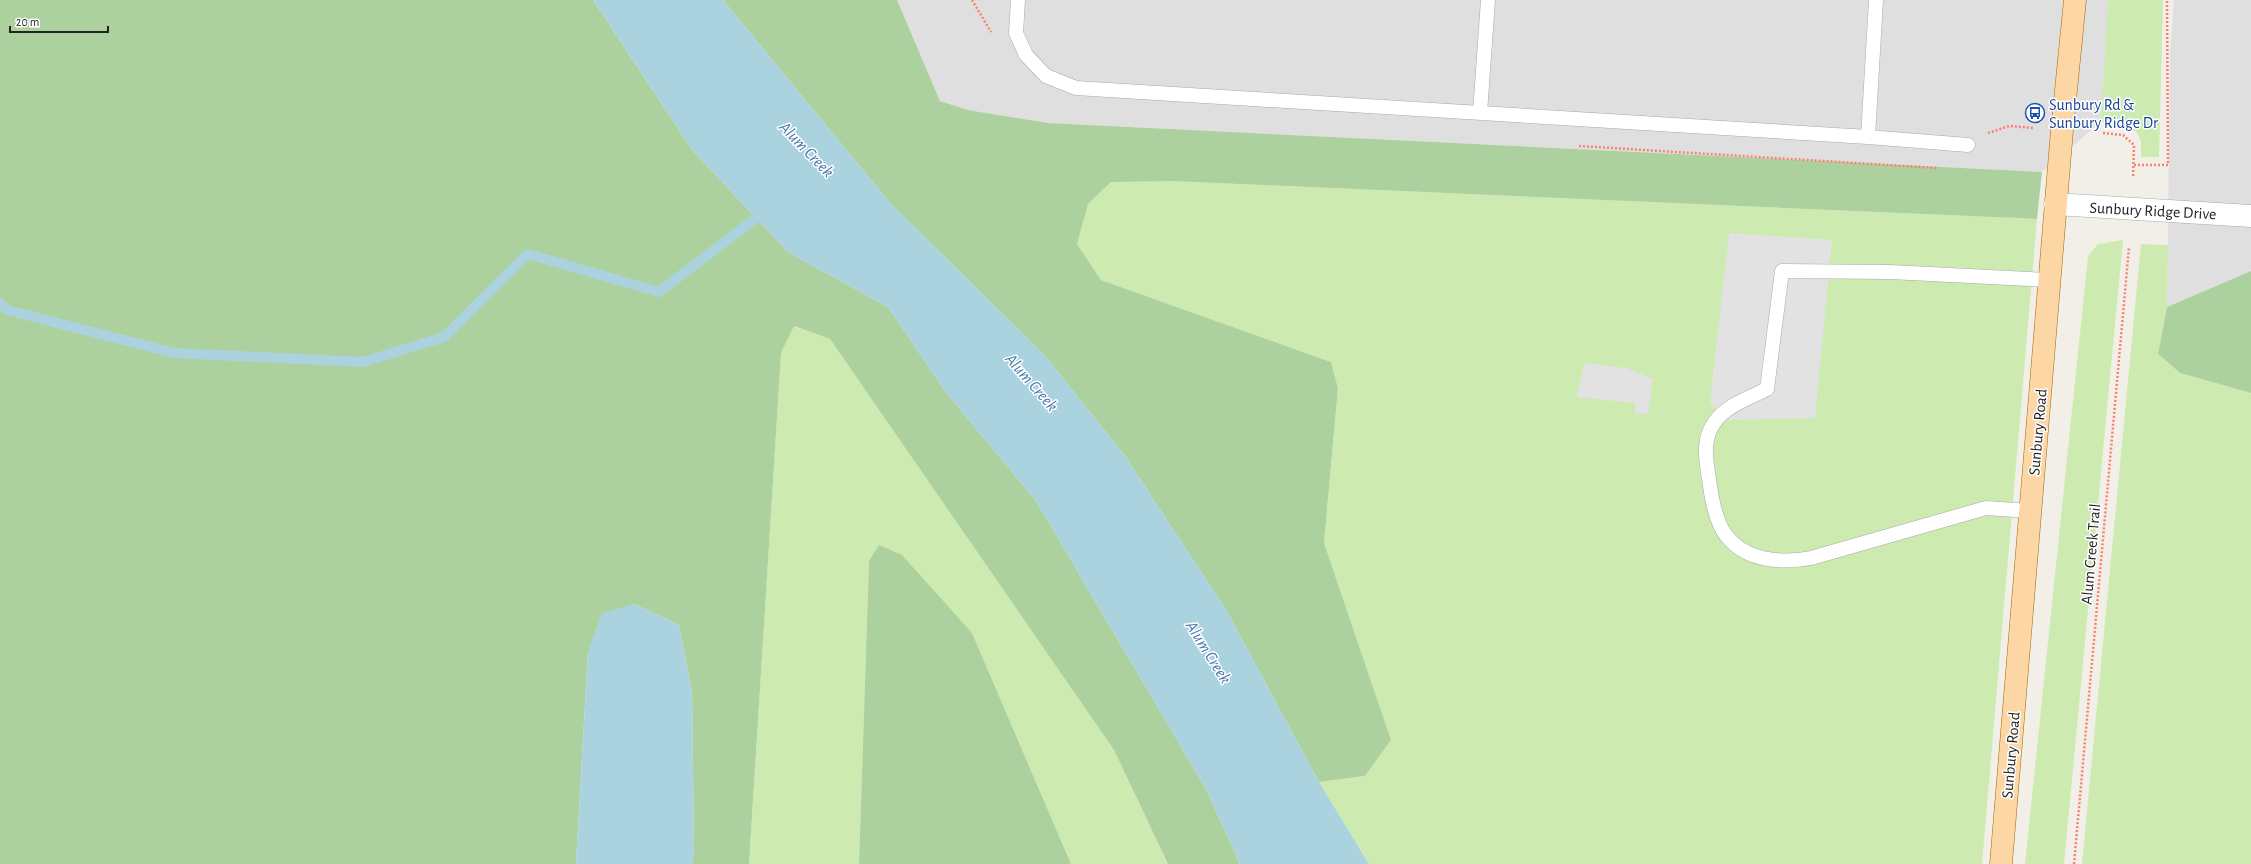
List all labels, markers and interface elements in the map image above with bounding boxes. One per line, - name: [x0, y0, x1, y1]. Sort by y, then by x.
- scale bar: [10, 8, 108, 34]
- text: 20 m: [16, 16, 39, 28]
- place label: Sunbury Rd & Sunbury Ridge Dr: [2049, 97, 2159, 132]
- bus stop icon: Sunbury Rd & Sunbury Ridge Dr: [2024, 102, 2046, 124]
- water label: Alum Creek: [775, 117, 837, 181]
- street label: Sunbury Ridge Drive: [2089, 200, 2217, 223]
- water label: Alum Creek: [1001, 349, 1061, 415]
- street label: Sunbury Road: [2026, 388, 2051, 476]
- street label: Alum Creek Trail: [2079, 503, 2103, 605]
- water label: Alum Creek: [1182, 617, 1234, 687]
- street label: Sunbury Road: [1999, 711, 2024, 799]

